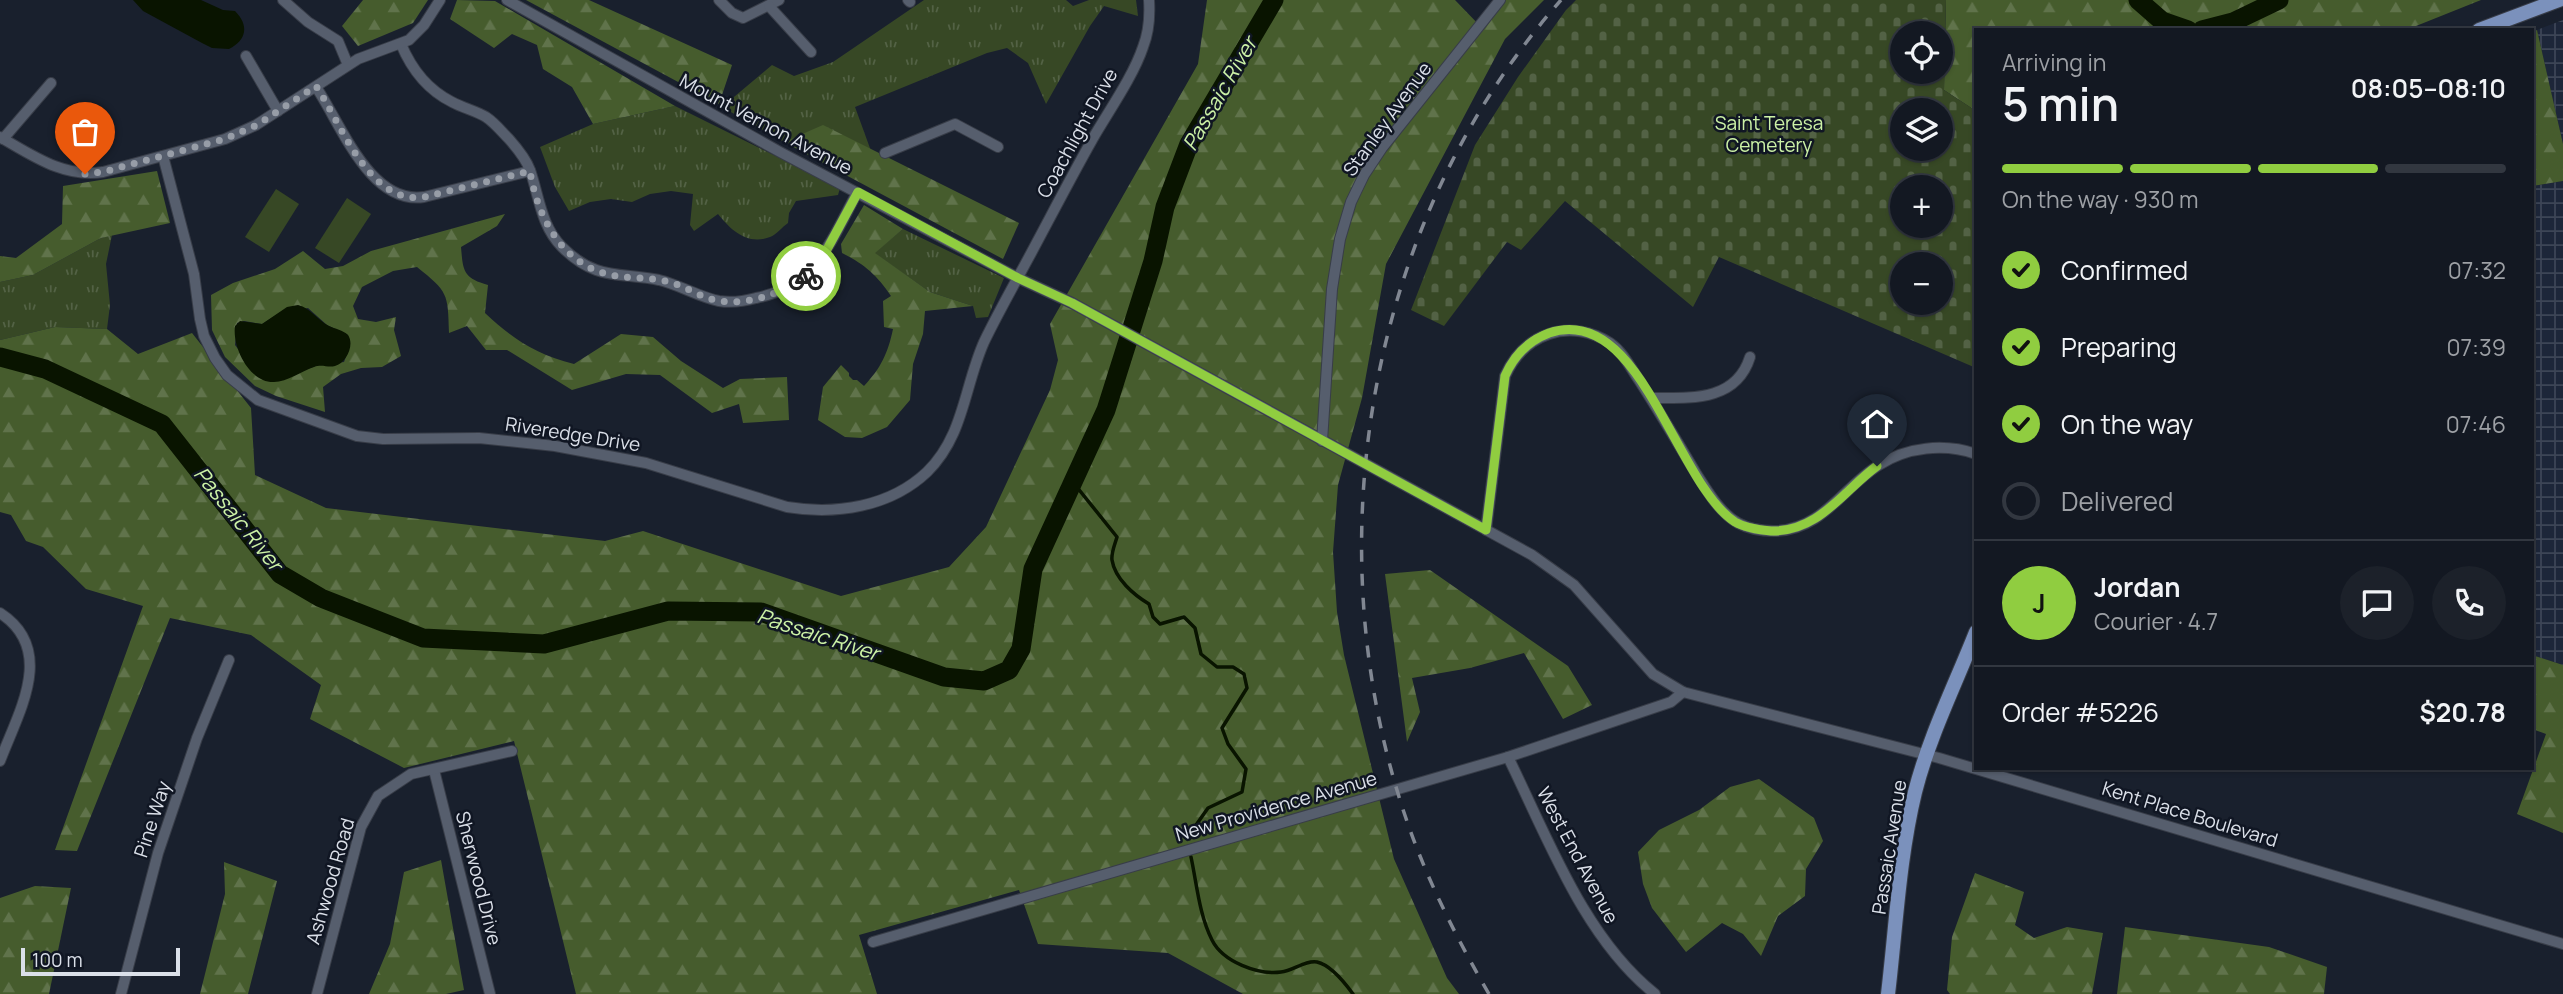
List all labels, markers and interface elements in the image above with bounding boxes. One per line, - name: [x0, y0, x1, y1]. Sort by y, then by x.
- map controls: [1890, 21, 1953, 315]
- button: locate: [1890, 21, 1953, 84]
- water label: Passaic River: [1175, 30, 1264, 155]
- text: Arriving in: [2002, 46, 2107, 78]
- street label: Stanley Avenue: [1337, 57, 1437, 181]
- street label: Coachlight Drive: [1031, 64, 1123, 202]
- street label: Mount Vernon Avenue: [675, 67, 857, 181]
- text: 08:05–08:10: [2351, 70, 2506, 106]
- text: 5 min: [2002, 72, 2119, 135]
- button: layers: [1890, 98, 1953, 161]
- pin: [55, 102, 115, 174]
- park label: Saint Teresa Cemetery: [1715, 110, 1823, 158]
- icon: bag: [66, 113, 104, 151]
- button: +: [1890, 175, 1953, 238]
- text: On the way · 930 m: [2002, 183, 2199, 215]
- courier: [771, 241, 841, 311]
- icon: check: [2002, 251, 2040, 289]
- button: −: [1890, 252, 1953, 315]
- text: Confirmed: [2061, 252, 2188, 288]
- text: 07:32: [2448, 254, 2506, 286]
- icon: bike: [787, 257, 825, 295]
- icon: check: [2002, 328, 2040, 366]
- text: Preparing: [2061, 329, 2177, 365]
- text: 07:39: [2447, 331, 2506, 363]
- pin: [1847, 394, 1907, 466]
- icon: home: [1858, 405, 1896, 443]
- icon: check: [2002, 405, 2040, 443]
- text: On the way: [2061, 406, 2193, 442]
- text: 07:46: [2446, 408, 2506, 440]
- street label: Riveredge Drive: [504, 410, 642, 458]
- water label: Passaic River: [188, 460, 291, 578]
- text: Delivered: [2061, 483, 2173, 519]
- button: chat: [2340, 566, 2414, 640]
- button: phone: [2432, 566, 2506, 640]
- text: Jordan: [2094, 569, 2180, 605]
- text: J: [2032, 585, 2046, 621]
- water label: Passaic River: [754, 601, 885, 668]
- text: Courier · 4.7: [2094, 605, 2218, 637]
- text: Order #5226: [2002, 694, 2159, 730]
- text: $20.78: [2419, 694, 2506, 730]
- street label: New Providence Avenue: [1172, 765, 1380, 847]
- street label: Kent Place Boulevard: [2099, 775, 2281, 853]
- street label: Pine Way: [127, 777, 177, 861]
- street label: Passaic Avenue: [1866, 778, 1912, 916]
- street label: West End Avenue: [1531, 782, 1625, 928]
- street label: Sherwood Drive: [450, 808, 508, 948]
- street label: Ashwood Road: [300, 815, 360, 947]
- scale bar: [21, 945, 180, 977]
- text: 100 m: [32, 947, 83, 973]

